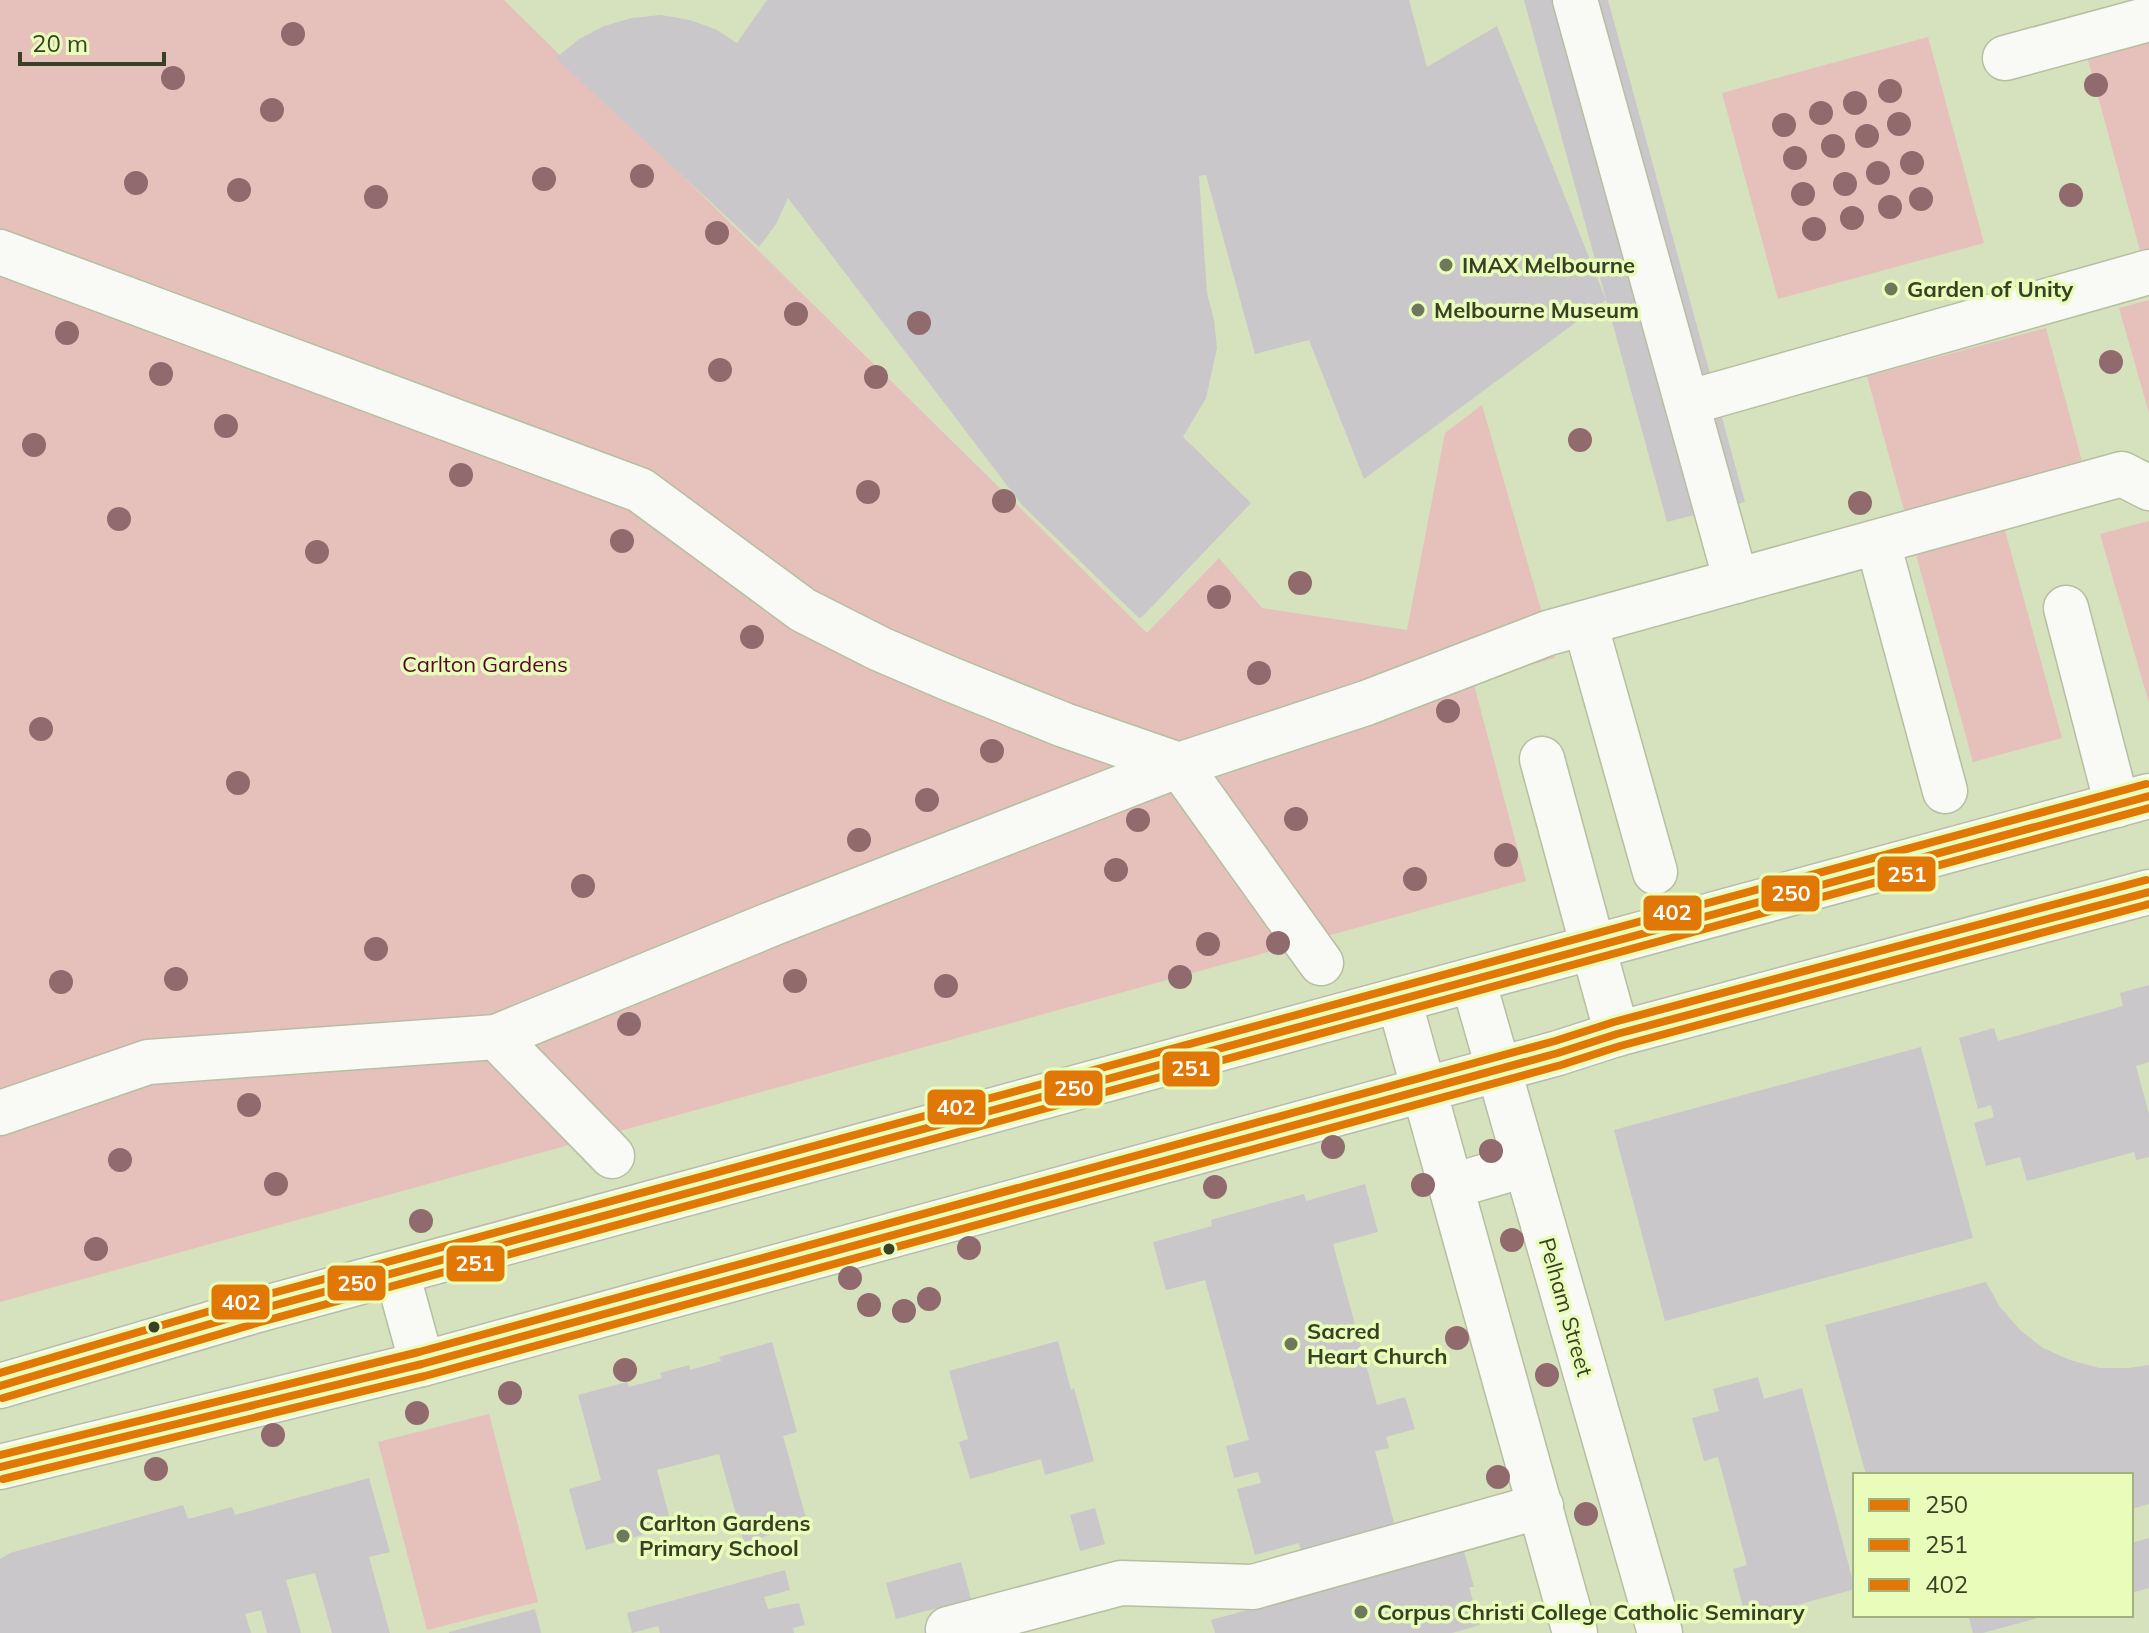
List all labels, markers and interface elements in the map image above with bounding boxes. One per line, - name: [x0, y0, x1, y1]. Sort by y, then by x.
- scale bar: [20, 16, 164, 66]
- text: 20 m: [32, 28, 88, 58]
- place label: IMAX Melbourne: [1462, 251, 1635, 279]
- marker: IMAX Melbourne: [1437, 256, 1455, 274]
- place label: Garden of Unity: [1907, 275, 2073, 303]
- marker: Garden of Unity: [1882, 280, 1900, 298]
- place label: Melbourne Museum: [1434, 296, 1639, 324]
- marker: Melbourne Museum: [1409, 301, 1427, 319]
- park label: Carlton Gardens: [402, 650, 568, 678]
- line badge: 251: [1876, 855, 1937, 893]
- text: 251: [1887, 860, 1927, 888]
- line badge: 250: [1760, 874, 1821, 913]
- text: 250: [1771, 879, 1811, 907]
- line badge: 402: [1642, 894, 1703, 932]
- text: 402: [1652, 898, 1692, 926]
- line badge: 251: [1161, 1050, 1221, 1088]
- text: 251: [1171, 1054, 1211, 1082]
- line badge: 250: [1043, 1069, 1104, 1107]
- text: 250: [1054, 1074, 1094, 1102]
- line badge: 402: [926, 1088, 987, 1126]
- text: 402: [936, 1093, 976, 1121]
- street label: Pelham Street: [1533, 1234, 1599, 1380]
- unlabelled marker: [881, 1241, 897, 1257]
- line badge: 251: [445, 1244, 506, 1283]
- text: 251: [455, 1249, 495, 1277]
- line badge: 250: [326, 1264, 387, 1302]
- text: 250: [337, 1269, 377, 1297]
- line badge: 402: [210, 1283, 271, 1321]
- text: 402: [221, 1288, 261, 1316]
- place label: Sacred Heart Church: [1307, 1317, 1448, 1370]
- unlabelled marker: [146, 1319, 162, 1335]
- marker: Sacred Heart Church: [1282, 1335, 1300, 1353]
- legend: [1853, 1473, 2133, 1617]
- text: 250: [1925, 1489, 1968, 1519]
- place label: Carlton Gardens Primary School: [639, 1509, 811, 1562]
- marker: Carlton Gardens Primary School: [614, 1527, 632, 1545]
- text: 251: [1925, 1529, 1968, 1559]
- text: 402: [1925, 1569, 1968, 1599]
- place label: Corpus Christi College Catholic Seminary: [1377, 1598, 1805, 1626]
- marker: Corpus Christi College Catholic Seminary: [1352, 1603, 1370, 1621]

